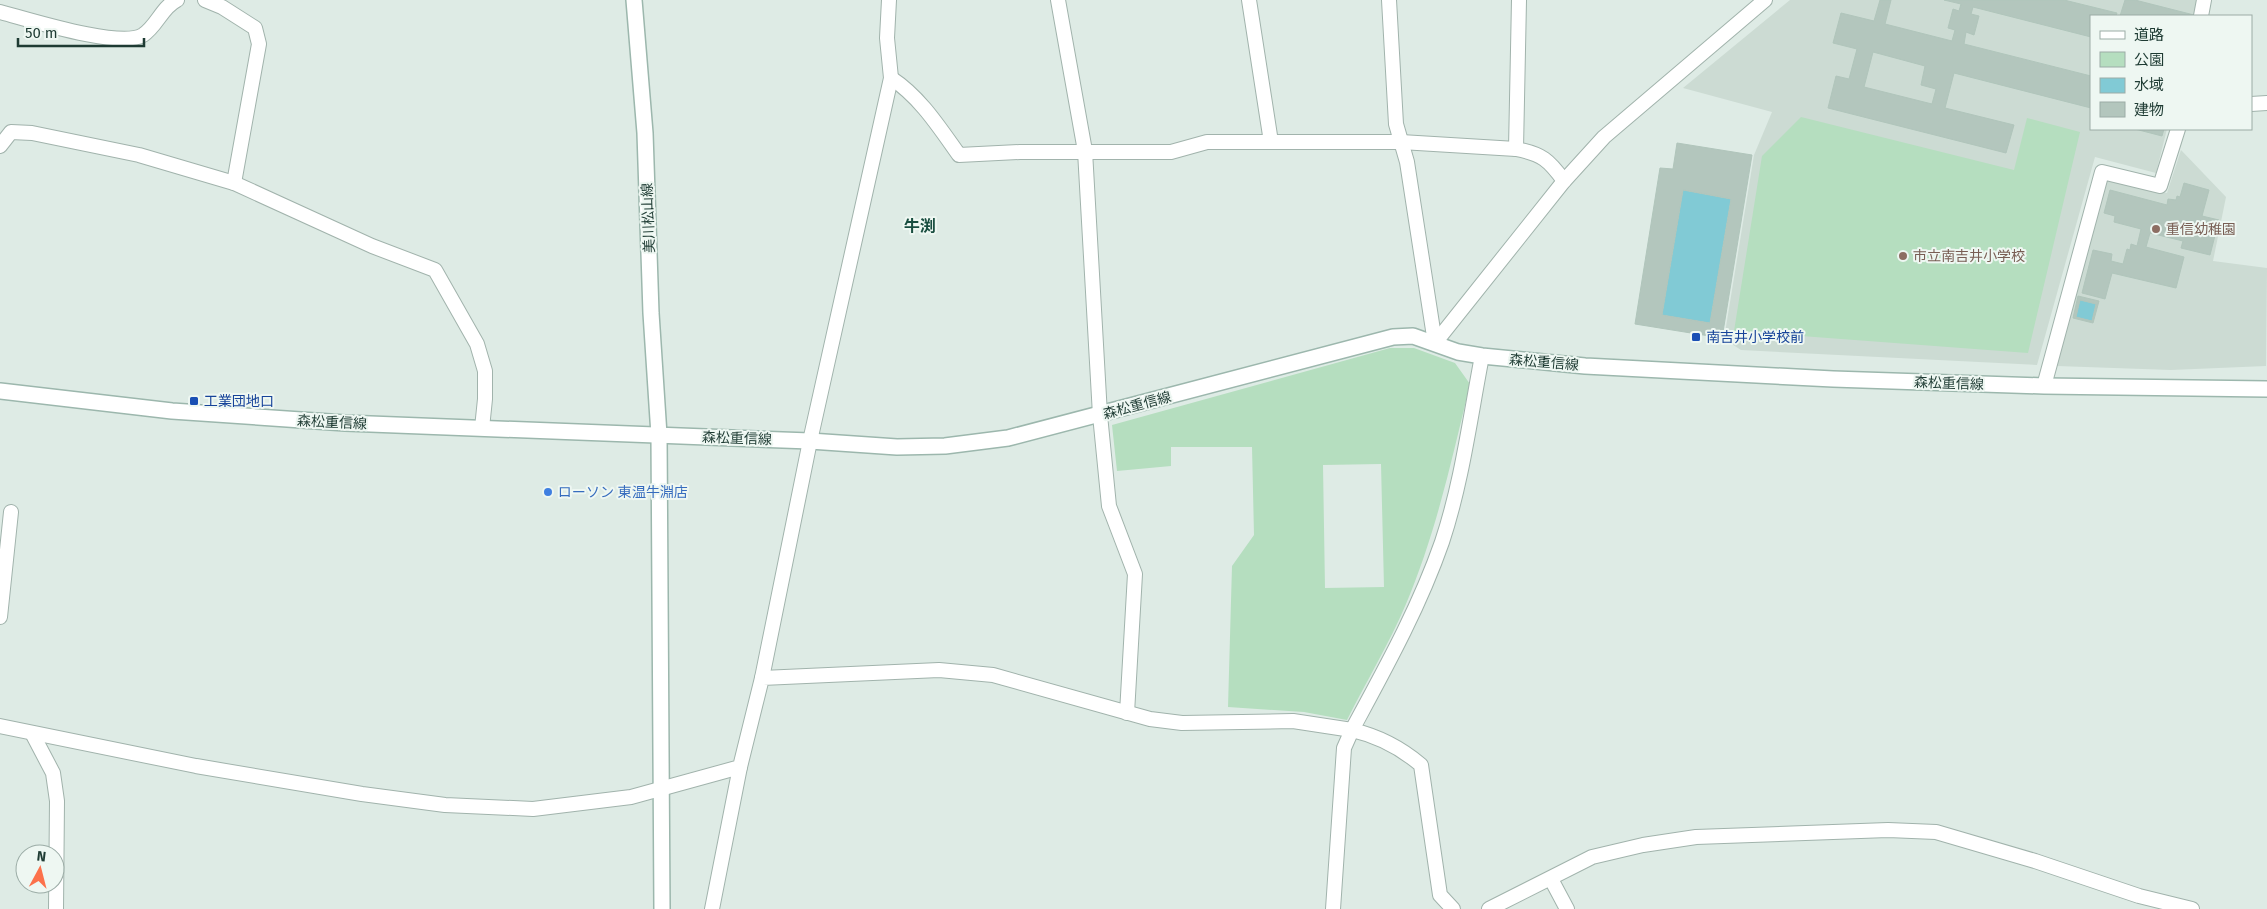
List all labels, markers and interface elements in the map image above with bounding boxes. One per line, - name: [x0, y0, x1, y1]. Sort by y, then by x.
- scale bar: [18, 15, 144, 47]
- legend: [2090, 15, 2252, 130]
- text: 50 m: [25, 24, 58, 42]
- text: 道路: [2134, 26, 2164, 44]
- text: 公園: [2134, 51, 2164, 69]
- text: 水域: [2134, 76, 2164, 94]
- text: 建物: [2134, 101, 2164, 119]
- street label: 美川松山線: [639, 183, 658, 253]
- district label: 牛渕: [904, 217, 936, 236]
- place label: 重信幼稚園: [2166, 221, 2236, 238]
- marker: 重信幼稚園: [2150, 223, 2162, 235]
- place label: 市立南吉井小学校: [1913, 248, 2025, 265]
- marker: 市立南吉井小学校: [1897, 250, 1909, 262]
- place label: 南吉井小学校前: [1706, 329, 1804, 346]
- marker: 南吉井小学校前: [1690, 331, 1702, 343]
- street label: 森松重信線: [1508, 351, 1580, 374]
- street label: 森松重信線: [1914, 374, 1984, 393]
- street label: 森松重信線: [1101, 388, 1173, 423]
- place label: 工業団地口: [204, 393, 274, 410]
- marker: 工業団地口: [188, 395, 200, 407]
- street label: 森松重信線: [297, 412, 367, 433]
- street label: 森松重信線: [702, 429, 772, 448]
- place label: ローソン 東温牛淵店: [558, 484, 688, 501]
- marker: ローソン 東温牛淵店: [542, 486, 554, 498]
- north arrow: [15, 844, 65, 894]
- text: N: [36, 848, 47, 866]

